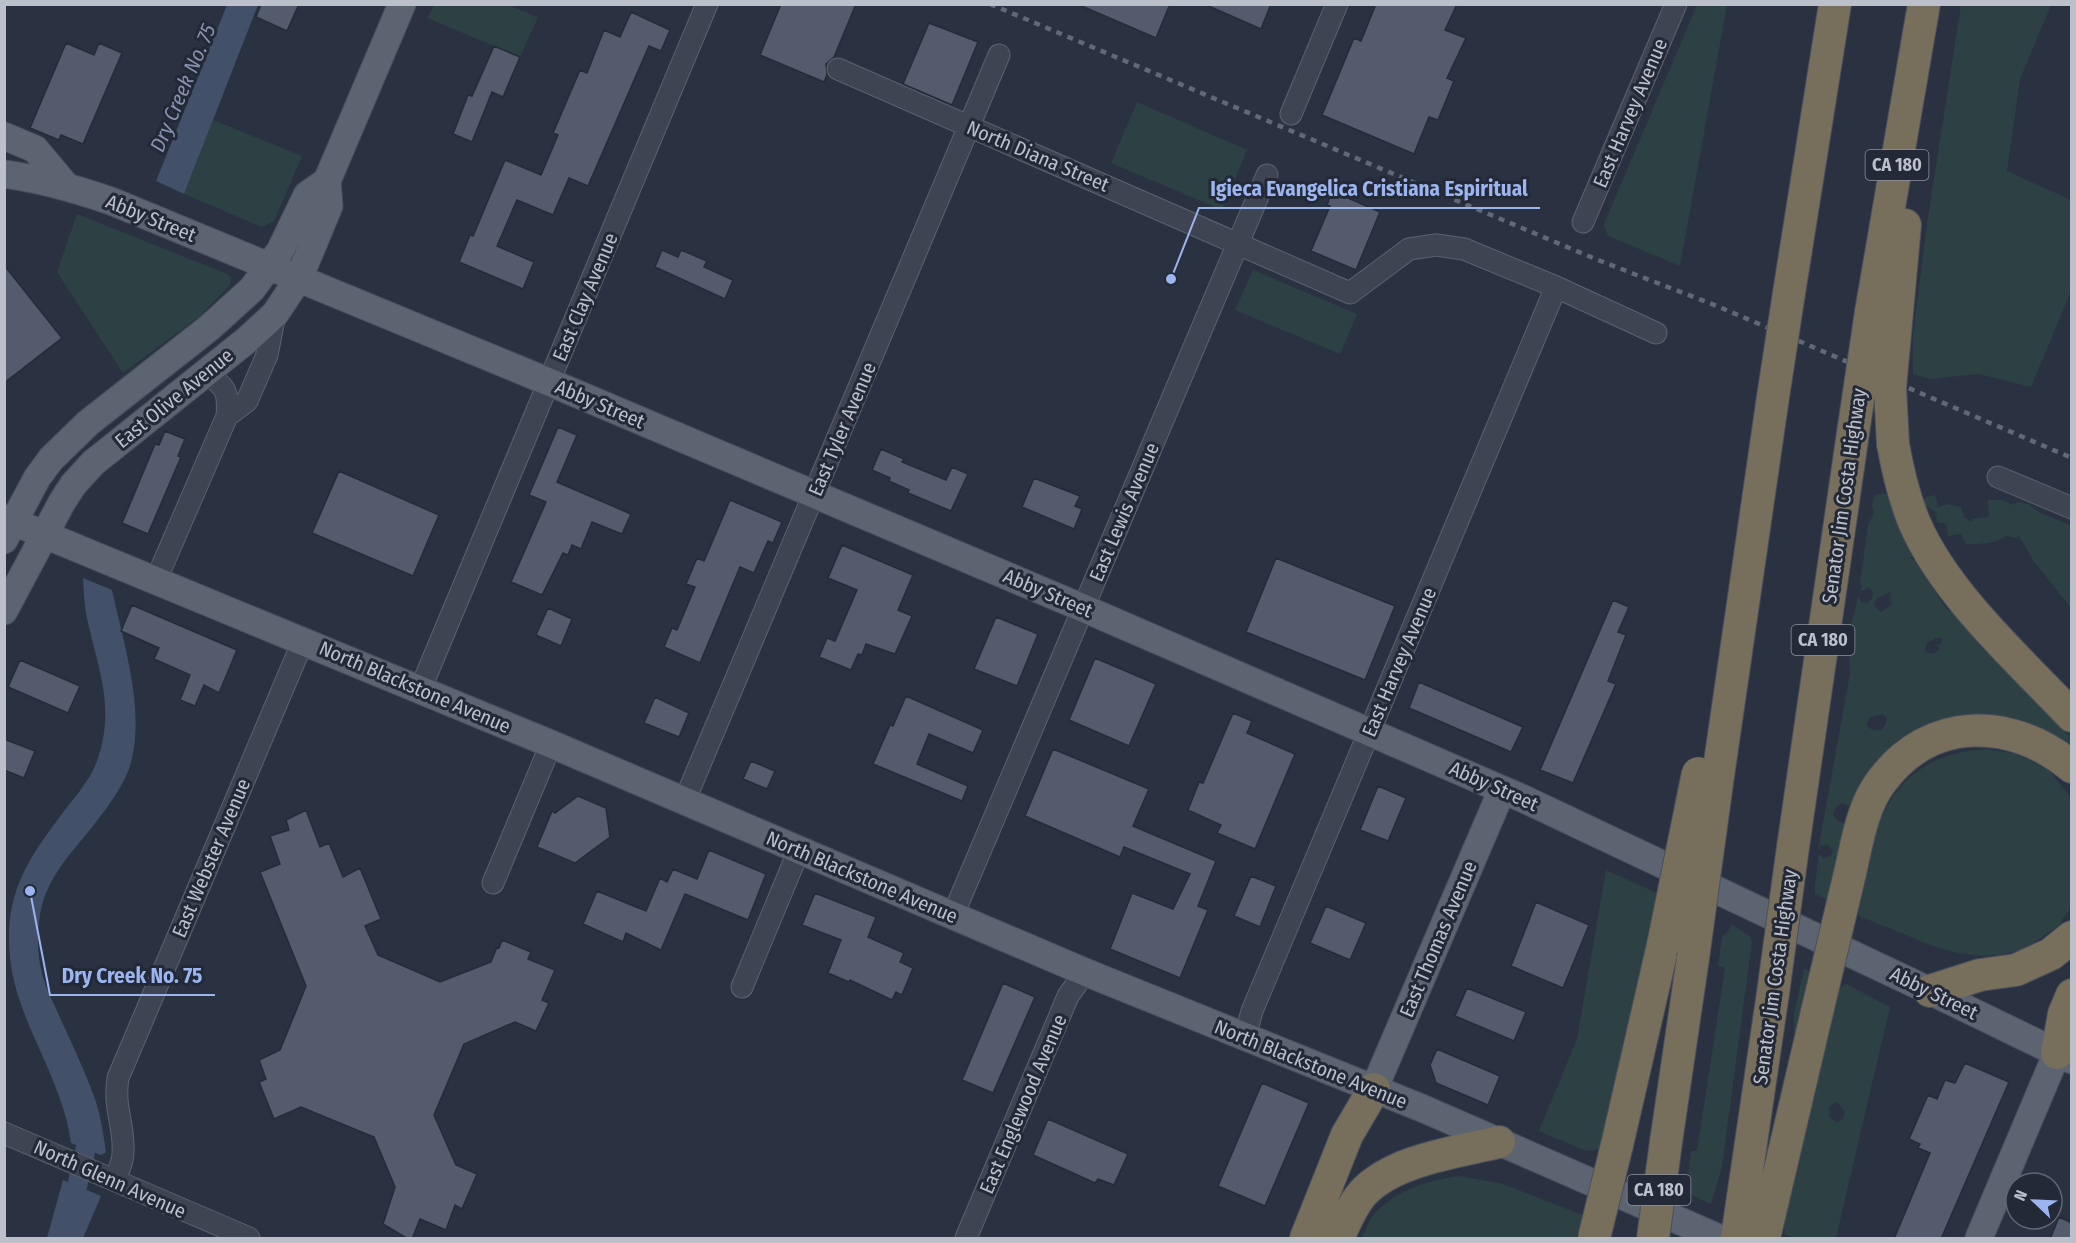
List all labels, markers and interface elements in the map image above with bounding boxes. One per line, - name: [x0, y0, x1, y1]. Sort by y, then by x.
- water label: Dry Creek No. 75: [144, 20, 222, 156]
- street label: East Harvey Avenue: [1588, 35, 1672, 191]
- street label: North Diana Street: [963, 115, 1113, 197]
- road number: CA 180: [1866, 150, 1928, 180]
- callout: Igieca Evangelica Cristiana Espiritual: [1199, 169, 1540, 208]
- text: Igieca Evangelica Cristiana Espiritual: [1210, 176, 1528, 202]
- street label: Abby Street: [103, 189, 200, 247]
- street label: East Clay Avenue: [547, 229, 623, 365]
- street label: East Olive Avenue: [110, 343, 238, 453]
- street label: East Tyler Avenue: [803, 359, 881, 499]
- street label: Abby Street: [552, 374, 649, 434]
- street label: Senator Jim Costa Highway: [1817, 387, 1871, 605]
- street label: East Lewis Avenue: [1084, 439, 1164, 585]
- street label: Abby Street: [1000, 563, 1097, 623]
- street label: East Harvey Avenue: [1357, 584, 1441, 740]
- road number: CA 180: [1792, 625, 1854, 655]
- street label: North Blackstone Avenue: [316, 636, 514, 738]
- street label: Abby Street: [1446, 756, 1542, 816]
- street label: East Webster Avenue: [167, 775, 255, 941]
- street label: North Blackstone Avenue: [763, 826, 961, 928]
- street label: East Thomas Avenue: [1394, 857, 1482, 1021]
- street label: Senator Jim Costa Highway: [1748, 868, 1802, 1086]
- callout: Dry Creek No. 75: [50, 956, 215, 995]
- street label: Abby Street: [1886, 961, 1982, 1025]
- text: Dry Creek No. 75: [62, 963, 202, 989]
- street label: East Englewood Avenue: [974, 1011, 1072, 1197]
- street label: North Blackstone Avenue: [1211, 1014, 1411, 1114]
- street label: North Glenn Avenue: [30, 1135, 190, 1223]
- north arrow: [2004, 1171, 2064, 1231]
- road number: CA 180: [1628, 1175, 1690, 1205]
- text: N: [2010, 1187, 2031, 1203]

